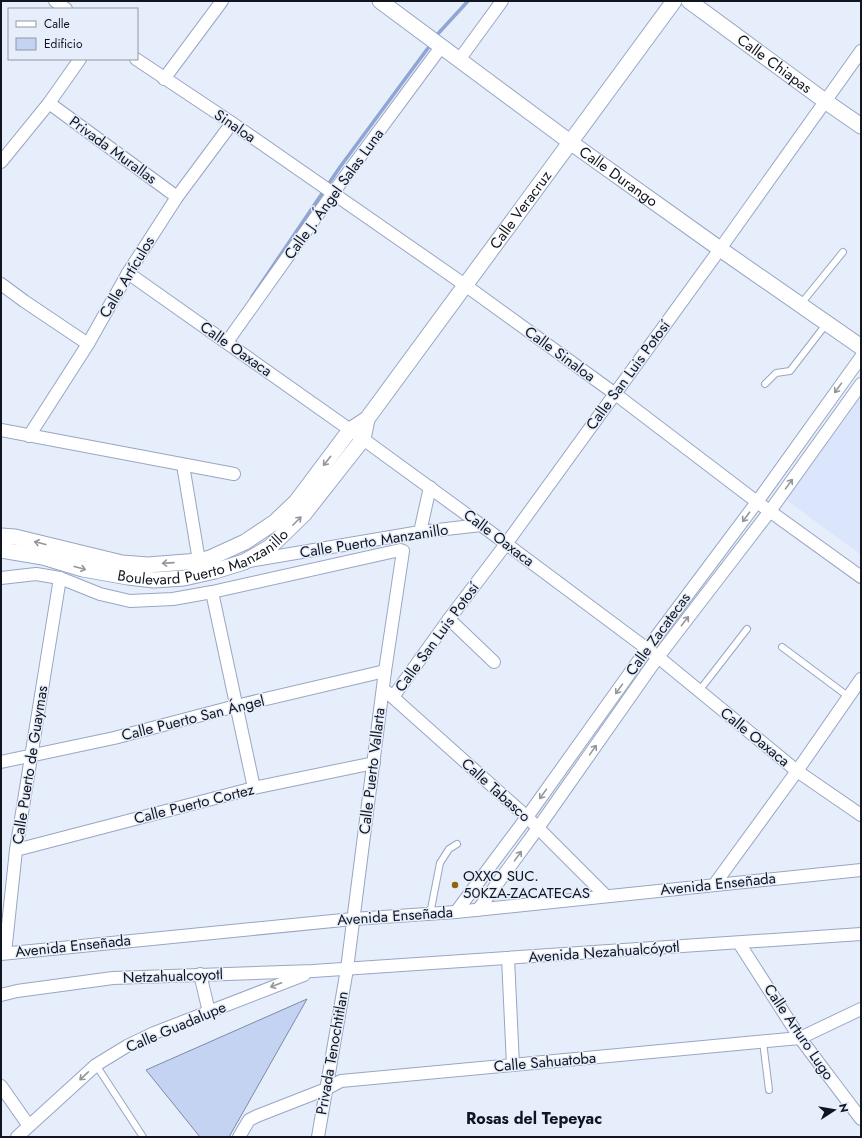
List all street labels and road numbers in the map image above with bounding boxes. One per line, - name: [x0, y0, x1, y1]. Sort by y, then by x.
- street label: Calle Chiapas: [733, 29, 816, 99]
- street label: Sinaloa: [210, 104, 260, 148]
- street label: Privada Murallas: [65, 111, 161, 189]
- street label: Calle J. Ángel Salas Luna: [279, 124, 389, 264]
- street label: Calle Durango: [575, 141, 662, 212]
- street label: Calle Veracruz: [484, 166, 557, 254]
- street label: Calle Artículos: [94, 232, 160, 322]
- street label: Calle San Luis Potosí: [581, 315, 676, 434]
- street label: Calle Oaxaca: [195, 316, 277, 382]
- street label: Calle Sinaloa: [520, 321, 600, 387]
- street label: Calle Oaxaca: [459, 504, 539, 572]
- street label: Calle Puerto Manzanillo: [298, 518, 450, 564]
- street label: Boulevard Puerto Manzanillo: [116, 524, 293, 591]
- street label: Calle San Luis Potosí: [390, 577, 485, 696]
- street label: Calle Zacatecas: [620, 588, 696, 680]
- street label: Calle Puerto de Guaymas: [7, 684, 53, 846]
- street label: Calle Puerto San Ángel: [119, 690, 267, 746]
- street label: Calle Oaxaca: [716, 702, 794, 772]
- street label: Calle Puerto Vallarta: [353, 707, 391, 835]
- street label: Calle Tabasco: [457, 753, 535, 827]
- street label: Calle Puerto Cortez: [132, 778, 257, 830]
- street label: Avenida Enseñada: [659, 867, 777, 901]
- street label: Avenida Enseñada: [336, 901, 454, 931]
- street label: Avenida Enseñada: [14, 929, 132, 963]
- street label: Avenida Nezahualcóyotl: [528, 936, 680, 968]
- street label: Netzahualcoyotl: [123, 963, 223, 989]
- street label: Calle Arturo Lugo: [759, 980, 839, 1084]
- street label: Privada Tenochtitlan: [310, 990, 354, 1116]
- street label: Calle Guadalupe: [123, 996, 230, 1058]
- street label: Calle Sahuatoba: [493, 1047, 597, 1077]

